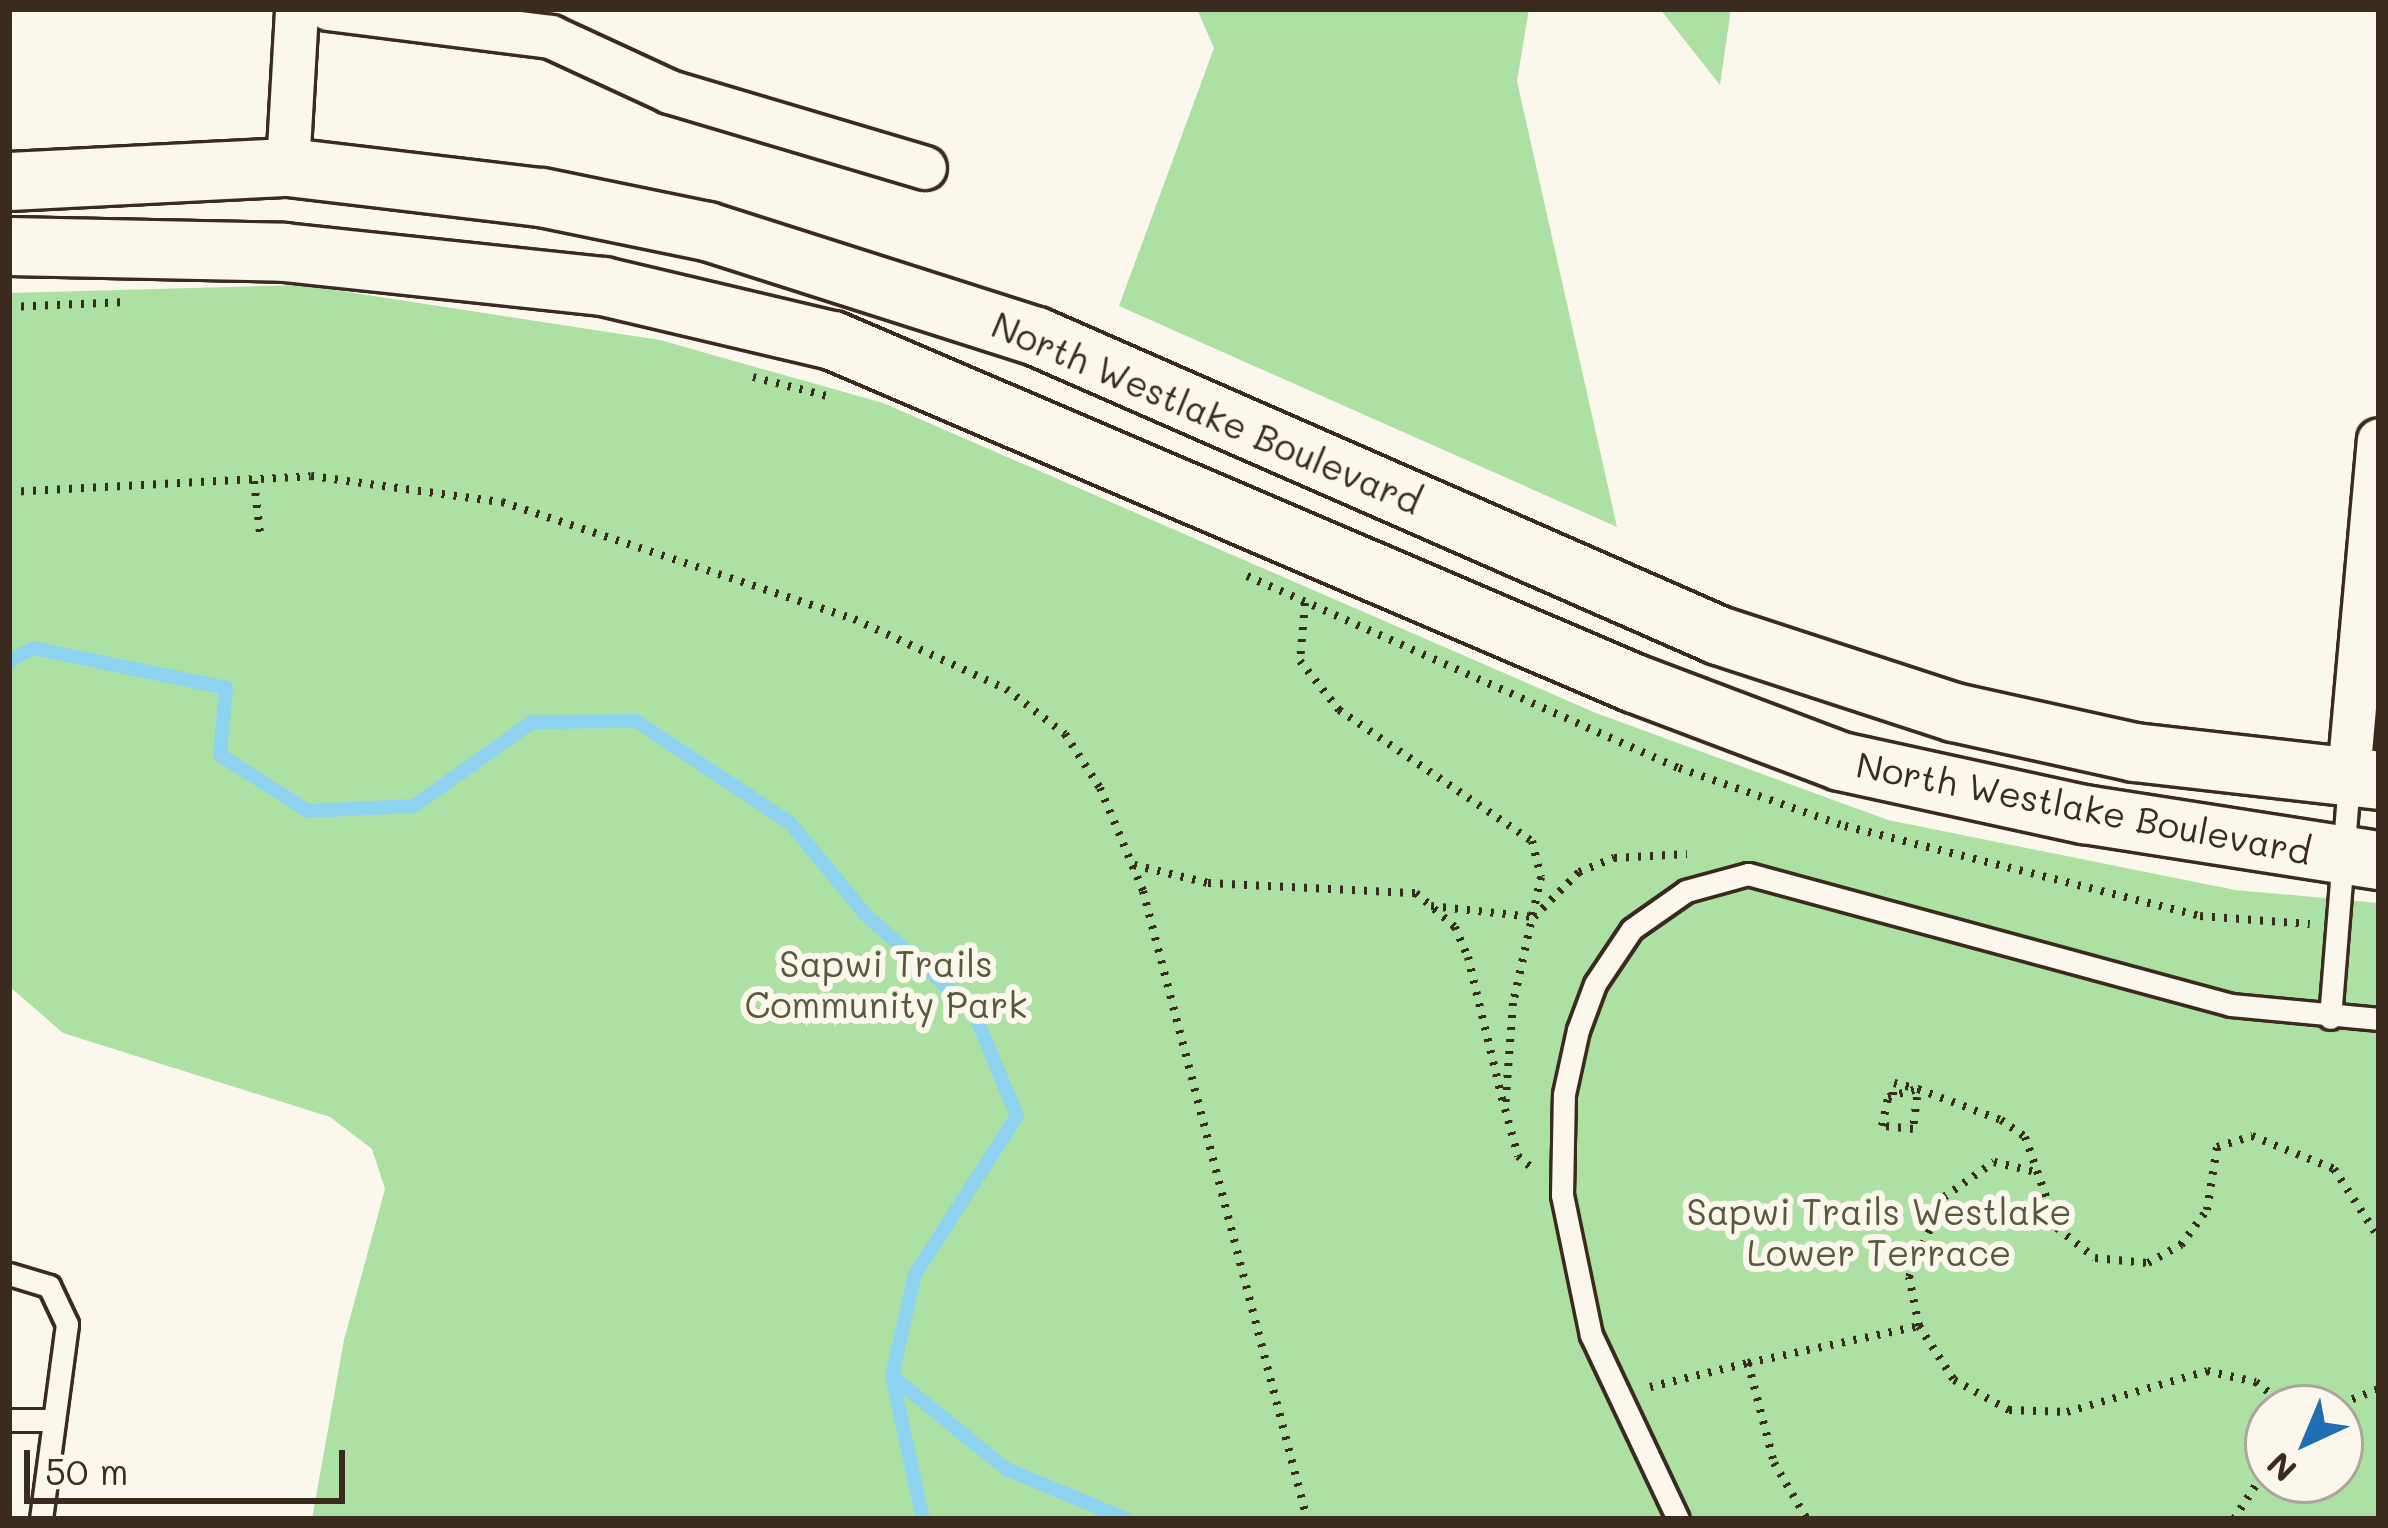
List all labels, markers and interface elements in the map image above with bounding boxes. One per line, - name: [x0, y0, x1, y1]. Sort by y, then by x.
- street label: North Westlake Boulevard: [986, 302, 1428, 522]
- street label: North Westlake Boulevard: [1853, 742, 2315, 872]
- park label: Sapwi Trails Community Park: [745, 940, 1027, 1025]
- park label: Sapwi Trails Westlake Lower Terrace: [1686, 1188, 2072, 1273]
- north arrow: [2244, 1384, 2364, 1504]
- scale bar: [30, 1426, 351, 1500]
- text: N: [2257, 1444, 2305, 1492]
- text: 50 m: [45, 1447, 128, 1494]

